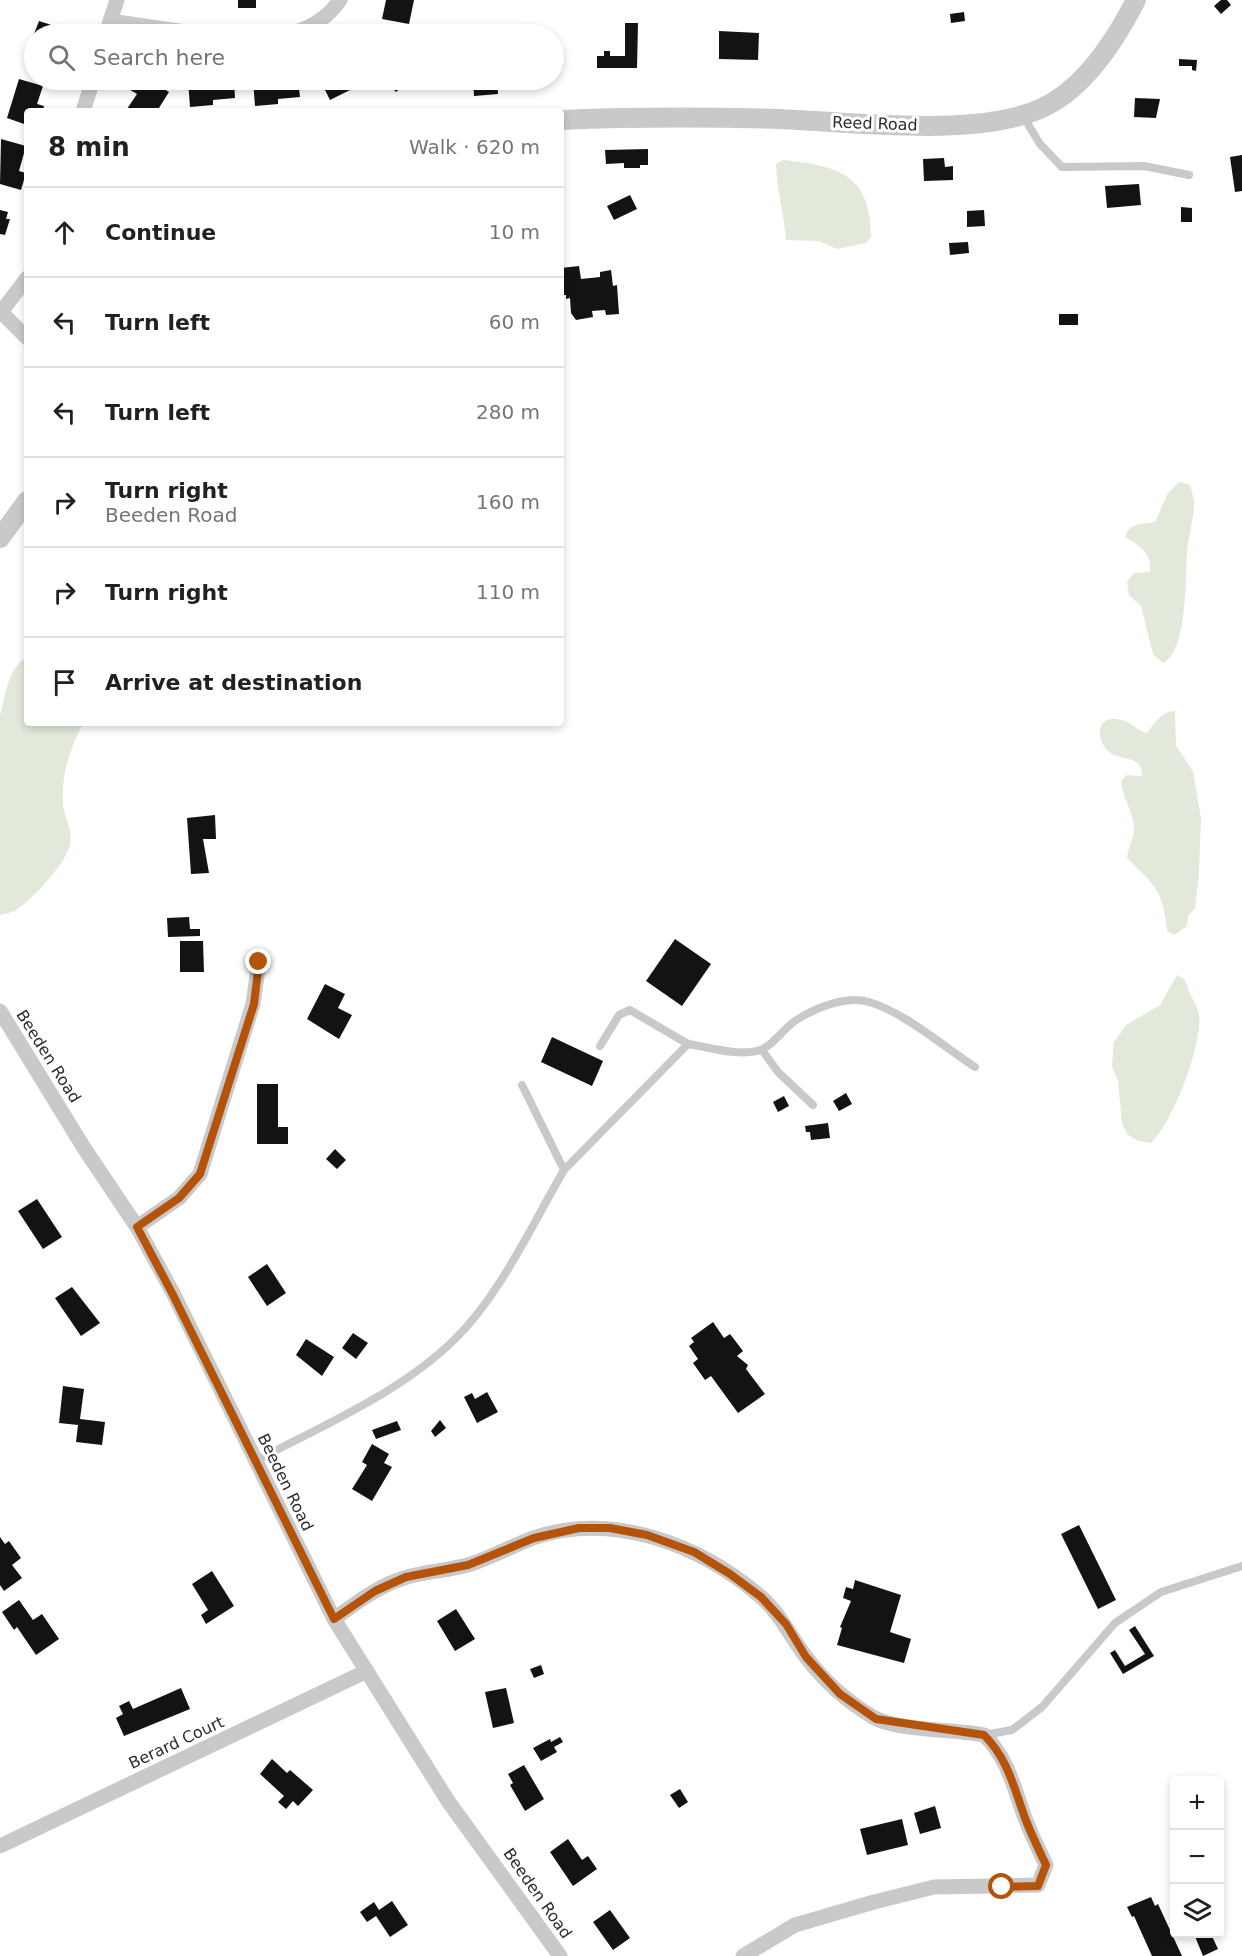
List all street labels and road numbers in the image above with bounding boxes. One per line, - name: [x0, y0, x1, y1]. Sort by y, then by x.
- street label: Reed Road: [832, 113, 918, 134]
- street label: Beeden Road: [12, 1006, 85, 1106]
- street label: Beeden Road: [254, 1430, 317, 1534]
- street label: Berard Court: [126, 1712, 227, 1773]
- street label: Beeden Road: [499, 1844, 576, 1942]

